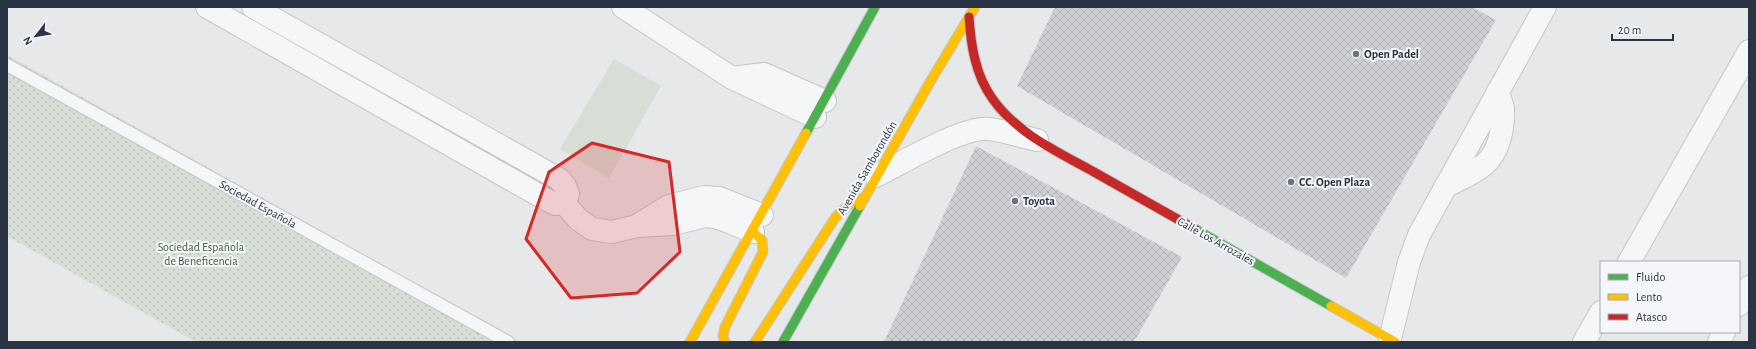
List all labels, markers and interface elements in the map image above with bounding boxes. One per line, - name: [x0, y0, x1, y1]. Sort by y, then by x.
- north arrow: [16, 16, 56, 56]
- scale bar: [1612, 16, 1673, 42]
- text: 20 m: [1618, 24, 1641, 36]
- text: N: [21, 35, 35, 47]
- place label: Open Padel: [1364, 48, 1419, 60]
- marker: Open Padel: [1351, 49, 1361, 59]
- street label: Avenida Samborondón: [835, 119, 899, 217]
- place label: CC. Open Plaza: [1299, 176, 1370, 188]
- marker: CC. Open Plaza: [1286, 177, 1296, 187]
- street label: Sociedad Española: [217, 178, 299, 230]
- place label: Toyota: [1023, 195, 1055, 208]
- marker: Toyota: [1010, 196, 1020, 206]
- street label: Calle Los Arrozales: [1175, 215, 1257, 267]
- park label: Sociedad Española de Beneficencia: [158, 241, 245, 267]
- legend: [1600, 261, 1740, 333]
- text: Fluido: [1636, 271, 1665, 283]
- text: Lento: [1636, 291, 1662, 303]
- text: Atasco: [1636, 311, 1667, 323]

